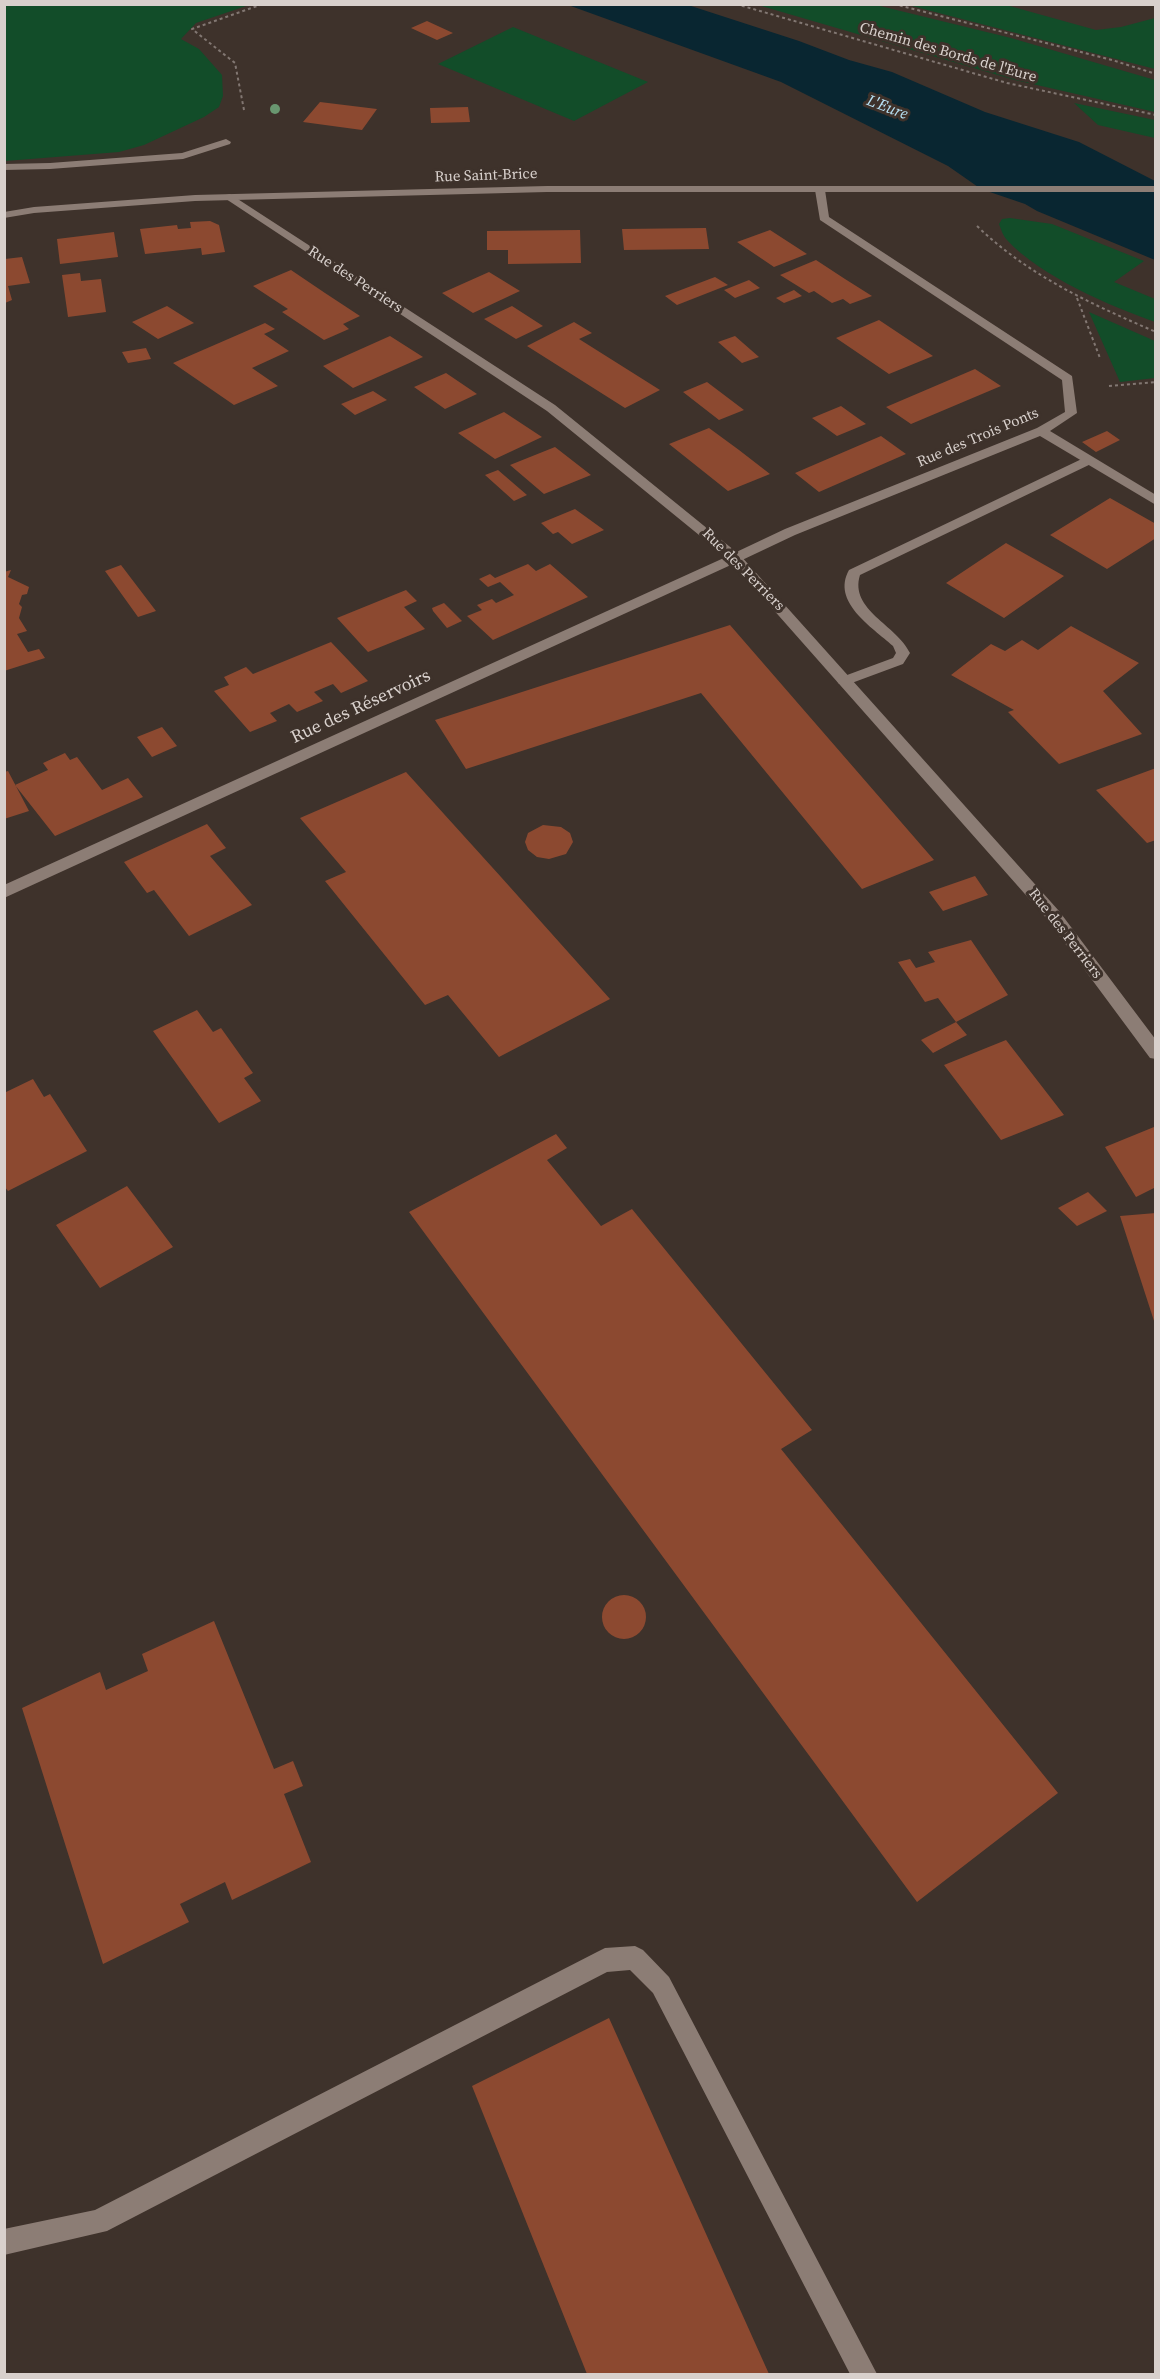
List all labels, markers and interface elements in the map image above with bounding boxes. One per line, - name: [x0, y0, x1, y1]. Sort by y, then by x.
- street label: Chemin des Bords de l'Eure: [857, 19, 1039, 87]
- water label: L'Eure: [864, 91, 910, 125]
- street label: Rue Saint-Brice: [434, 165, 538, 187]
- street label: Rue des Perriers: [304, 243, 406, 317]
- street label: Rue des Trois Ponts: [915, 404, 1041, 472]
- street label: Rue des Perriers: [698, 525, 788, 615]
- street label: Rue des Réservoirs: [288, 665, 434, 749]
- street label: Rue des Perriers: [1024, 885, 1106, 983]

